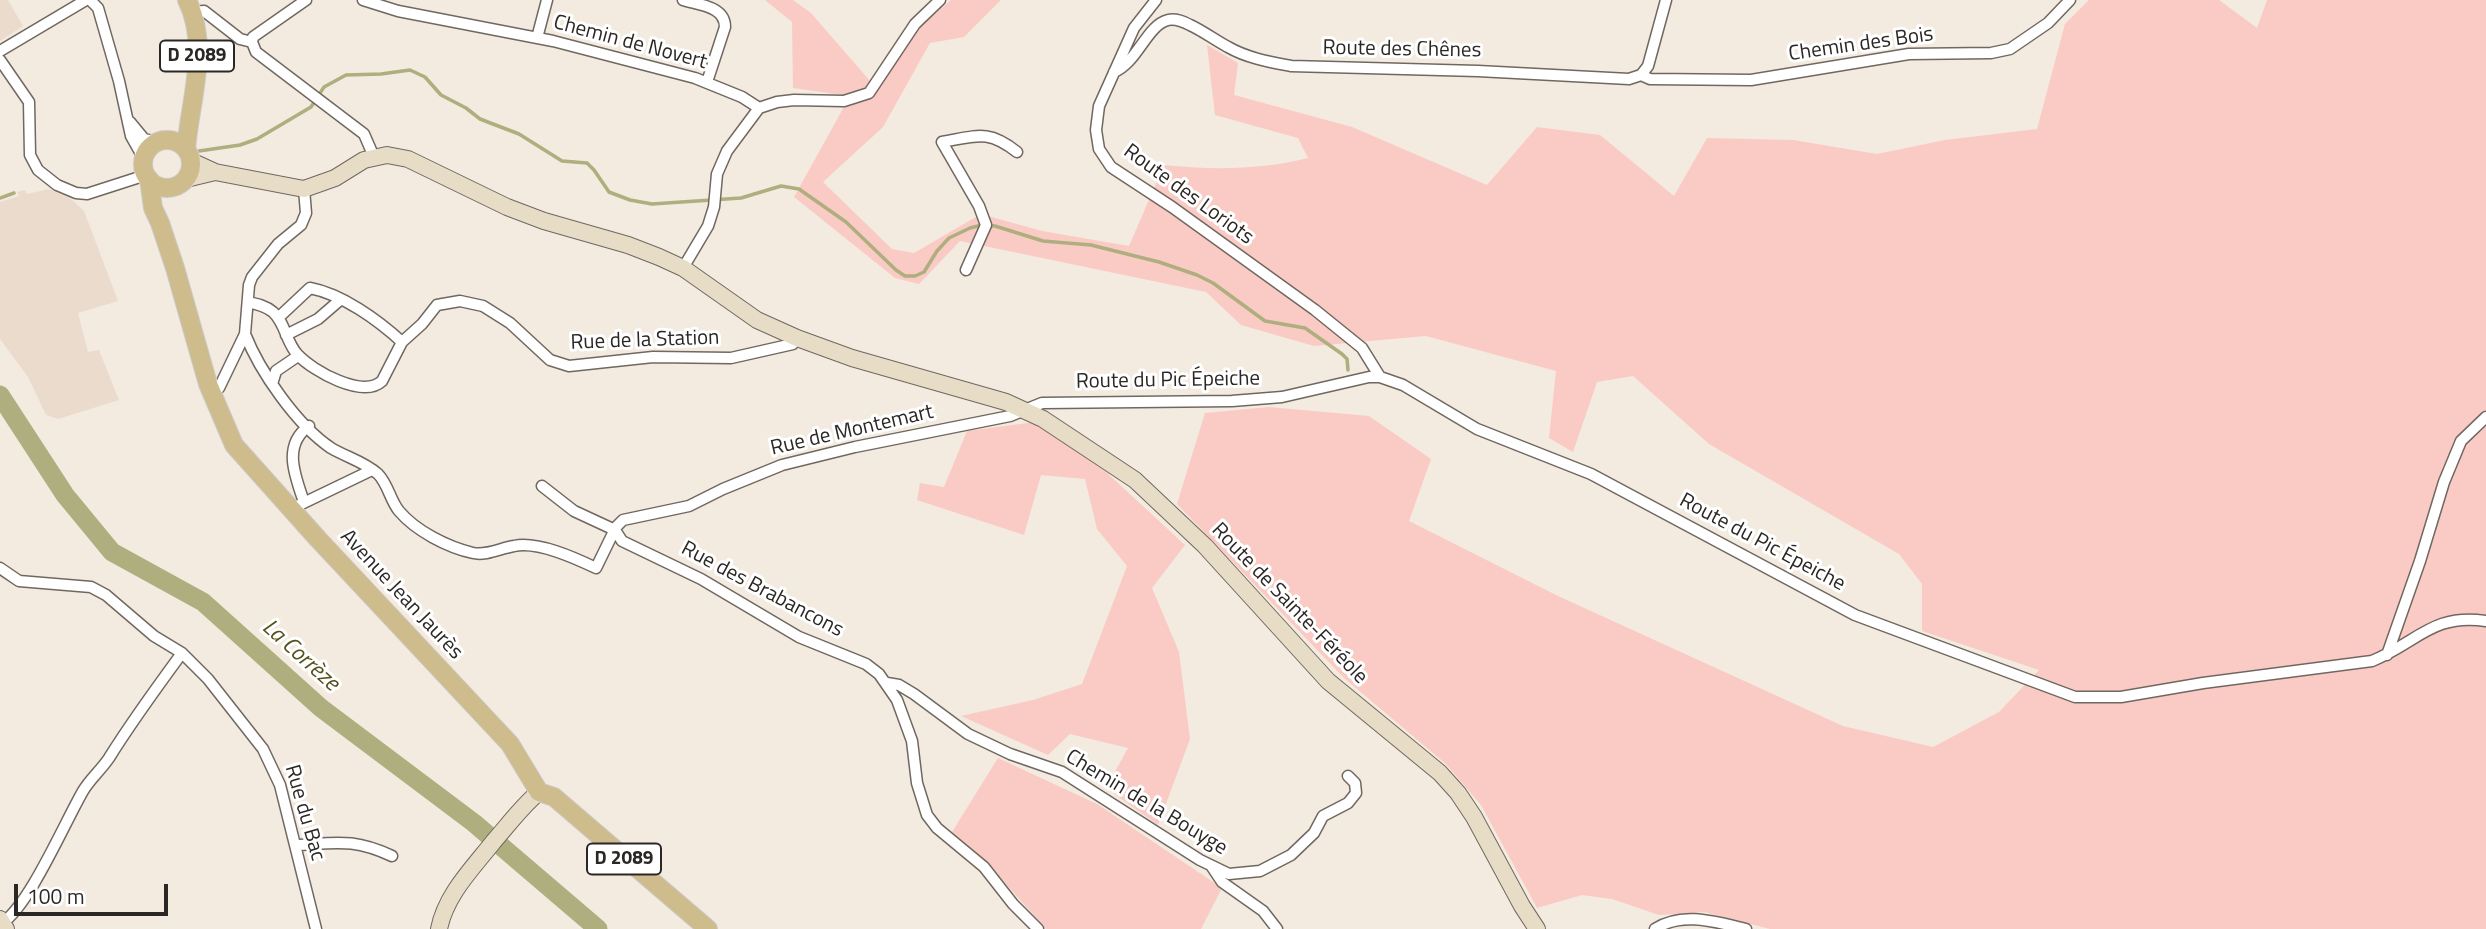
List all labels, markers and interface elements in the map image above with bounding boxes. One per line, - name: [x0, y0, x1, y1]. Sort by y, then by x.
- street label: Chemin de Novert: [551, 10, 709, 76]
- street label: Chemin des Bois: [1787, 22, 1935, 68]
- street label: Route des Chênes: [1322, 36, 1482, 64]
- road number: D 2089: [160, 40, 234, 72]
- street label: Route des Loriots: [1118, 139, 1258, 251]
- street label: Rue de la Station: [570, 326, 720, 356]
- street label: Route du Pic Épeiche: [1076, 367, 1260, 395]
- street label: Rue de Montemart: [768, 400, 936, 462]
- street label: Route du Pic Épeiche: [1675, 489, 1849, 597]
- street label: Route de Sainte-Féréole: [1206, 518, 1372, 690]
- street label: Avenue Jean Jaurès: [334, 525, 468, 665]
- street label: Rue des Brabancons: [677, 537, 847, 643]
- water label: La Corrèze: [256, 614, 344, 698]
- street label: Chemin de la Bouyge: [1061, 745, 1231, 861]
- street label: Rue du Bac: [278, 762, 330, 864]
- road number: D 2089: [587, 844, 661, 874]
- scale bar: [18, 870, 172, 914]
- text: 100 m: [27, 880, 84, 912]

